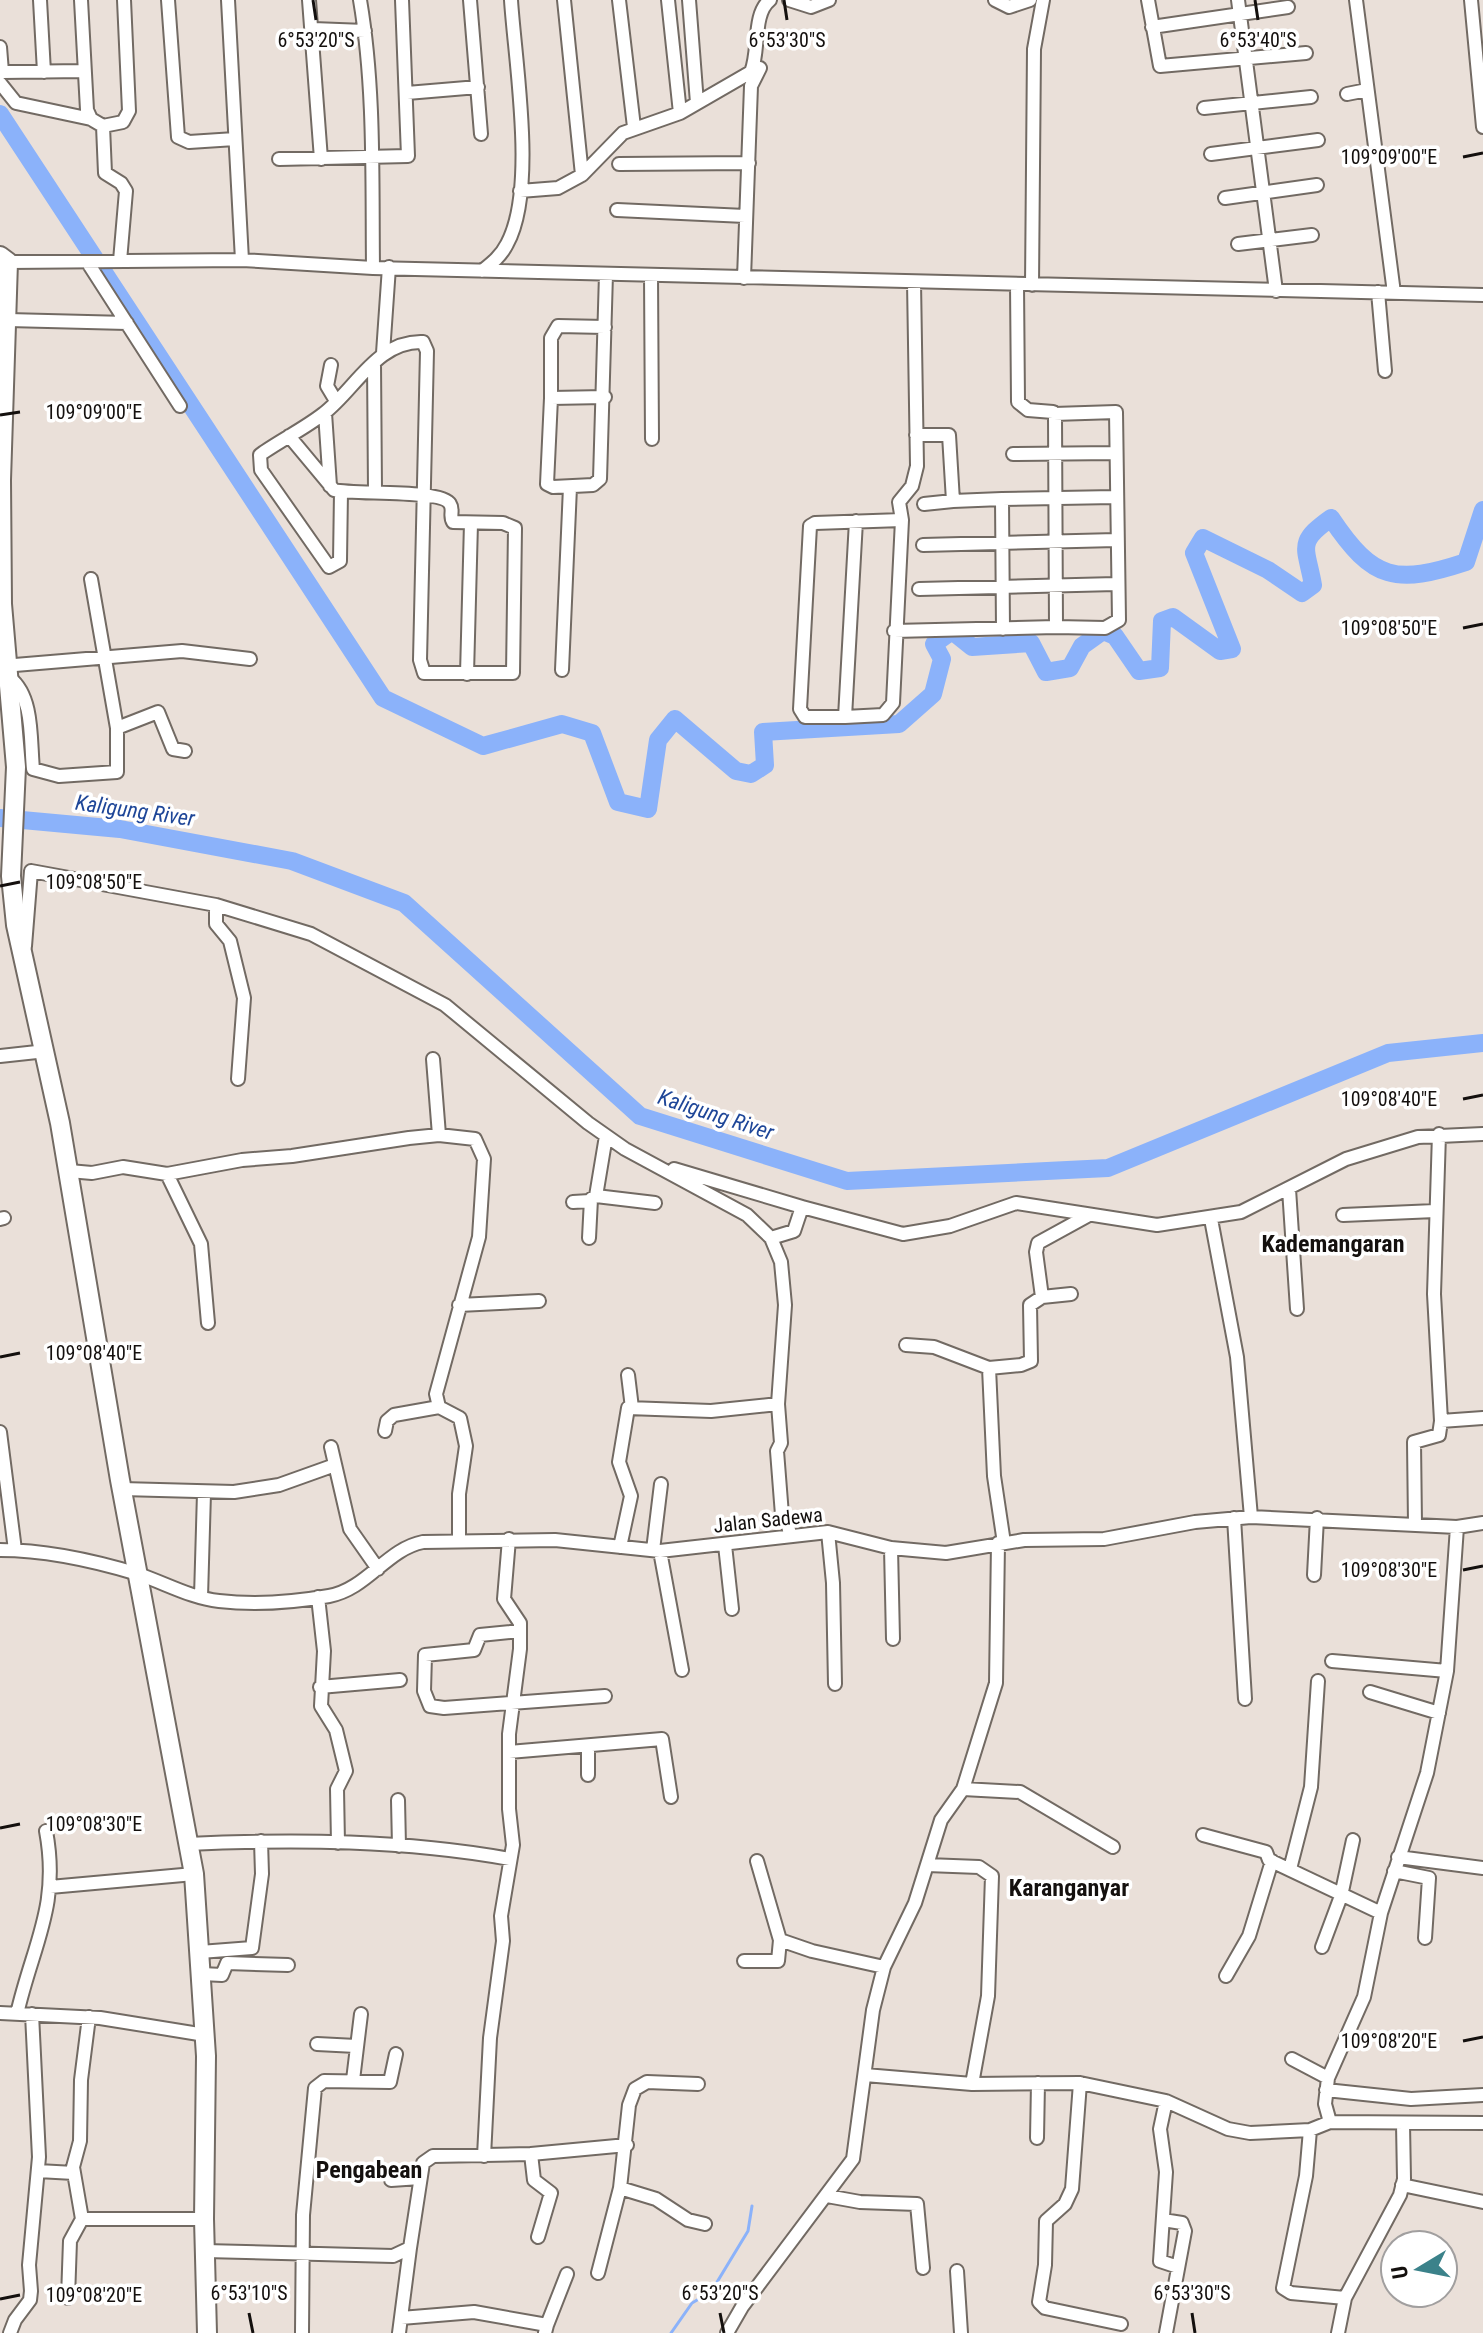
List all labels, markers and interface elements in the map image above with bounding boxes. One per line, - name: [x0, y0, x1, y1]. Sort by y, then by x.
- text: 6°53'20"S: [277, 28, 355, 52]
- text: 6°53'30"S: [748, 28, 826, 52]
- text: 6°53'40"S: [1219, 28, 1297, 52]
- text: 109°09'00"E: [1341, 145, 1437, 169]
- text: 109°09'00"E: [46, 400, 142, 424]
- text: 109°08'50"E: [1341, 616, 1437, 640]
- water label: Kaligung River: [74, 790, 197, 831]
- text: 109°08'50"E: [46, 870, 142, 894]
- water label: Kaligung River: [655, 1084, 777, 1145]
- text: 109°08'40"E: [1341, 1087, 1437, 1111]
- district label: Kademangaran: [1262, 1230, 1405, 1258]
- text: 109°08'40"E: [46, 1341, 142, 1365]
- street label: Jalan Sadewa: [712, 1502, 824, 1538]
- text: 109°08'30"E: [1341, 1558, 1437, 1582]
- text: 109°08'30"E: [46, 1812, 142, 1836]
- district label: Karanganyar: [1009, 1874, 1129, 1902]
- text: 109°08'20"E: [1341, 2029, 1437, 2053]
- district label: Pengabean: [316, 2156, 422, 2184]
- north arrow: [1379, 2229, 1459, 2309]
- text: U: [1386, 2264, 1413, 2281]
- text: 6°53'10"S: [210, 2281, 288, 2305]
- text: 6°53'20"S: [681, 2281, 759, 2305]
- text: 6°53'30"S: [1153, 2281, 1231, 2305]
- text: 109°08'20"E: [46, 2283, 142, 2307]

